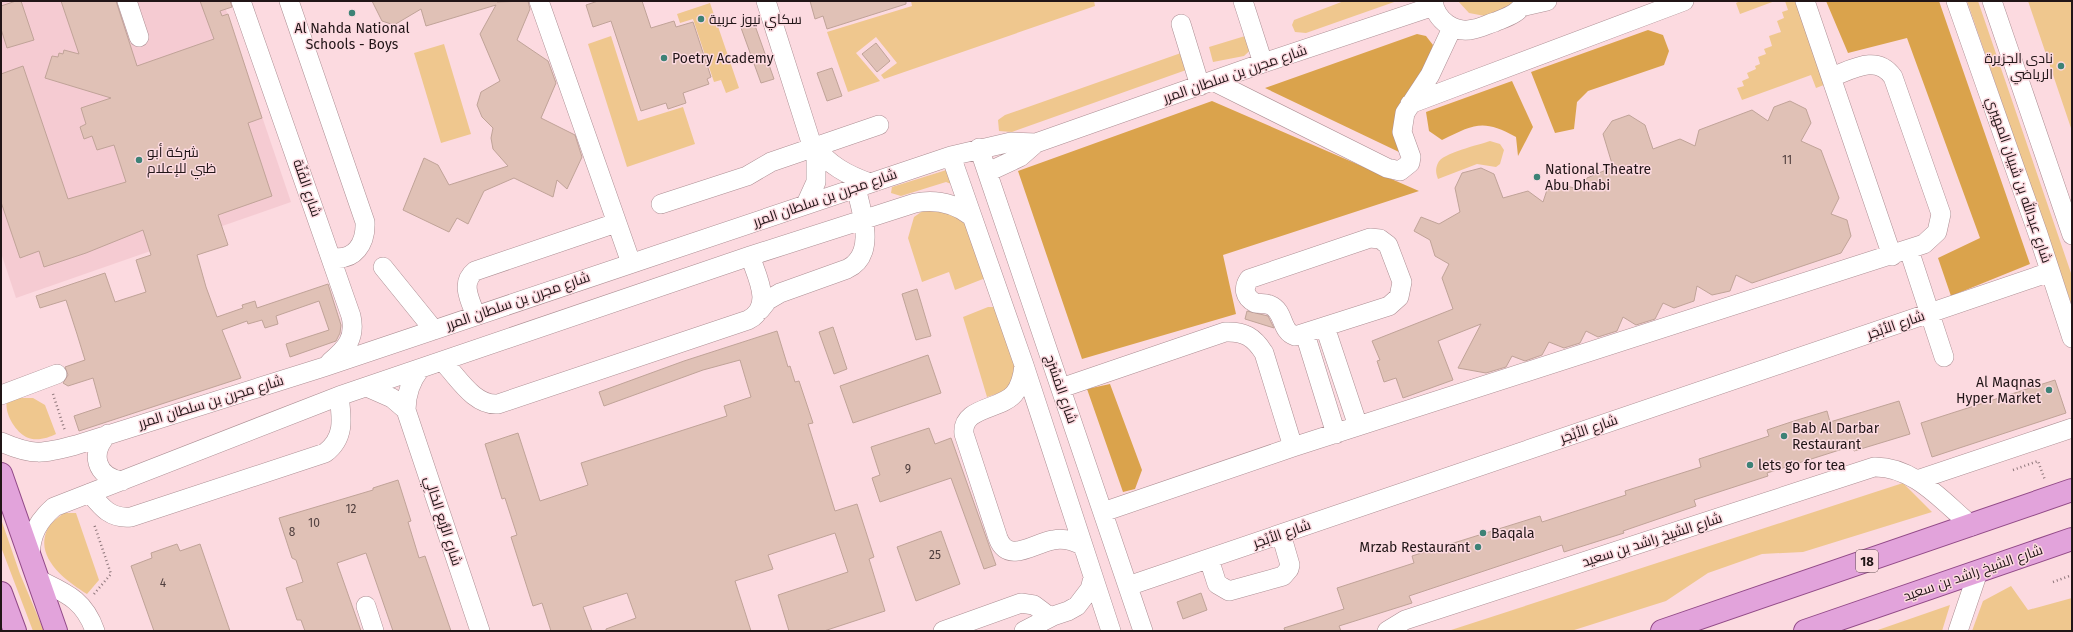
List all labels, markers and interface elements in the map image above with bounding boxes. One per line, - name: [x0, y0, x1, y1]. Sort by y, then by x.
- marker: Al Nahda National Schools - Boys: [347, 8, 357, 18]
- place label: سكاي نيوز عربية: [709, 11, 802, 31]
- marker: سكاي نيوز عربية: [696, 14, 706, 24]
- place label: Al Nahda National Schools - Boys: [294, 20, 410, 53]
- street label: شارع مجرن بن سلطان المرر: [1160, 41, 1309, 107]
- place label: Poetry Academy: [672, 50, 774, 67]
- place label: نادى الجزيرة الرياضي: [1985, 50, 2053, 85]
- marker: Poetry Academy: [659, 53, 669, 63]
- marker: نادى الجزيرة الرياضي: [2056, 61, 2066, 71]
- street label: شارع عبدالله بن شيبان المهيري: [1980, 94, 2056, 266]
- place label: شركة أبو ظبي للإعلام: [147, 143, 216, 180]
- house number: 11: [1782, 153, 1792, 167]
- marker: شركة أبو ظبي للإعلام: [134, 155, 144, 165]
- street label: شارع الفَنّة: [289, 157, 325, 219]
- place label: National Theatre Abu Dhabi: [1545, 161, 1651, 194]
- street label: شارع مجرن بن سلطان المرر: [750, 165, 899, 231]
- marker: National Theatre Abu Dhabi: [1532, 172, 1542, 182]
- street label: شارع مجرن بن سلطان المرر: [443, 268, 592, 334]
- street label: شارع الأبْجَر: [1864, 307, 1927, 343]
- street label: شارع المَسْرَج: [1041, 352, 1081, 426]
- street label: شارع مجرن بن سلطان المرر: [135, 372, 286, 433]
- place label: Al Maqnas Hyper Market: [1956, 374, 2042, 407]
- marker: Al Maqnas Hyper Market: [2044, 385, 2054, 395]
- street label: شارع الأبْجَر: [1557, 411, 1620, 447]
- place label: Bab Al Darbar Restaurant: [1792, 420, 1880, 453]
- marker: Bab Al Darbar Restaurant: [1779, 431, 1789, 441]
- place label: lets go for tea: [1758, 457, 1846, 474]
- marker: lets go for tea: [1745, 460, 1755, 470]
- house number: 9: [905, 462, 911, 476]
- street label: شارع الرُّبع الخالِي: [418, 474, 466, 569]
- house number: 12: [345, 502, 357, 516]
- street label: شارع الشيخ راشد بن سعيد: [1580, 509, 1724, 571]
- house number: 10: [308, 516, 320, 530]
- street label: شارع الأبْجَر: [1250, 516, 1313, 552]
- house number: 8: [289, 525, 296, 539]
- place label: Baqala: [1491, 525, 1535, 542]
- marker: Baqala: [1478, 528, 1488, 538]
- place label: Mrzab Restaurant: [1359, 539, 1471, 556]
- street label: شارع الشيخ راشد بن سعيد: [1901, 541, 2045, 605]
- marker: Mrzab Restaurant: [1473, 542, 1483, 552]
- house number: 25: [929, 548, 941, 562]
- road number: 18: [1856, 550, 1878, 572]
- house number: 4: [160, 576, 167, 590]

